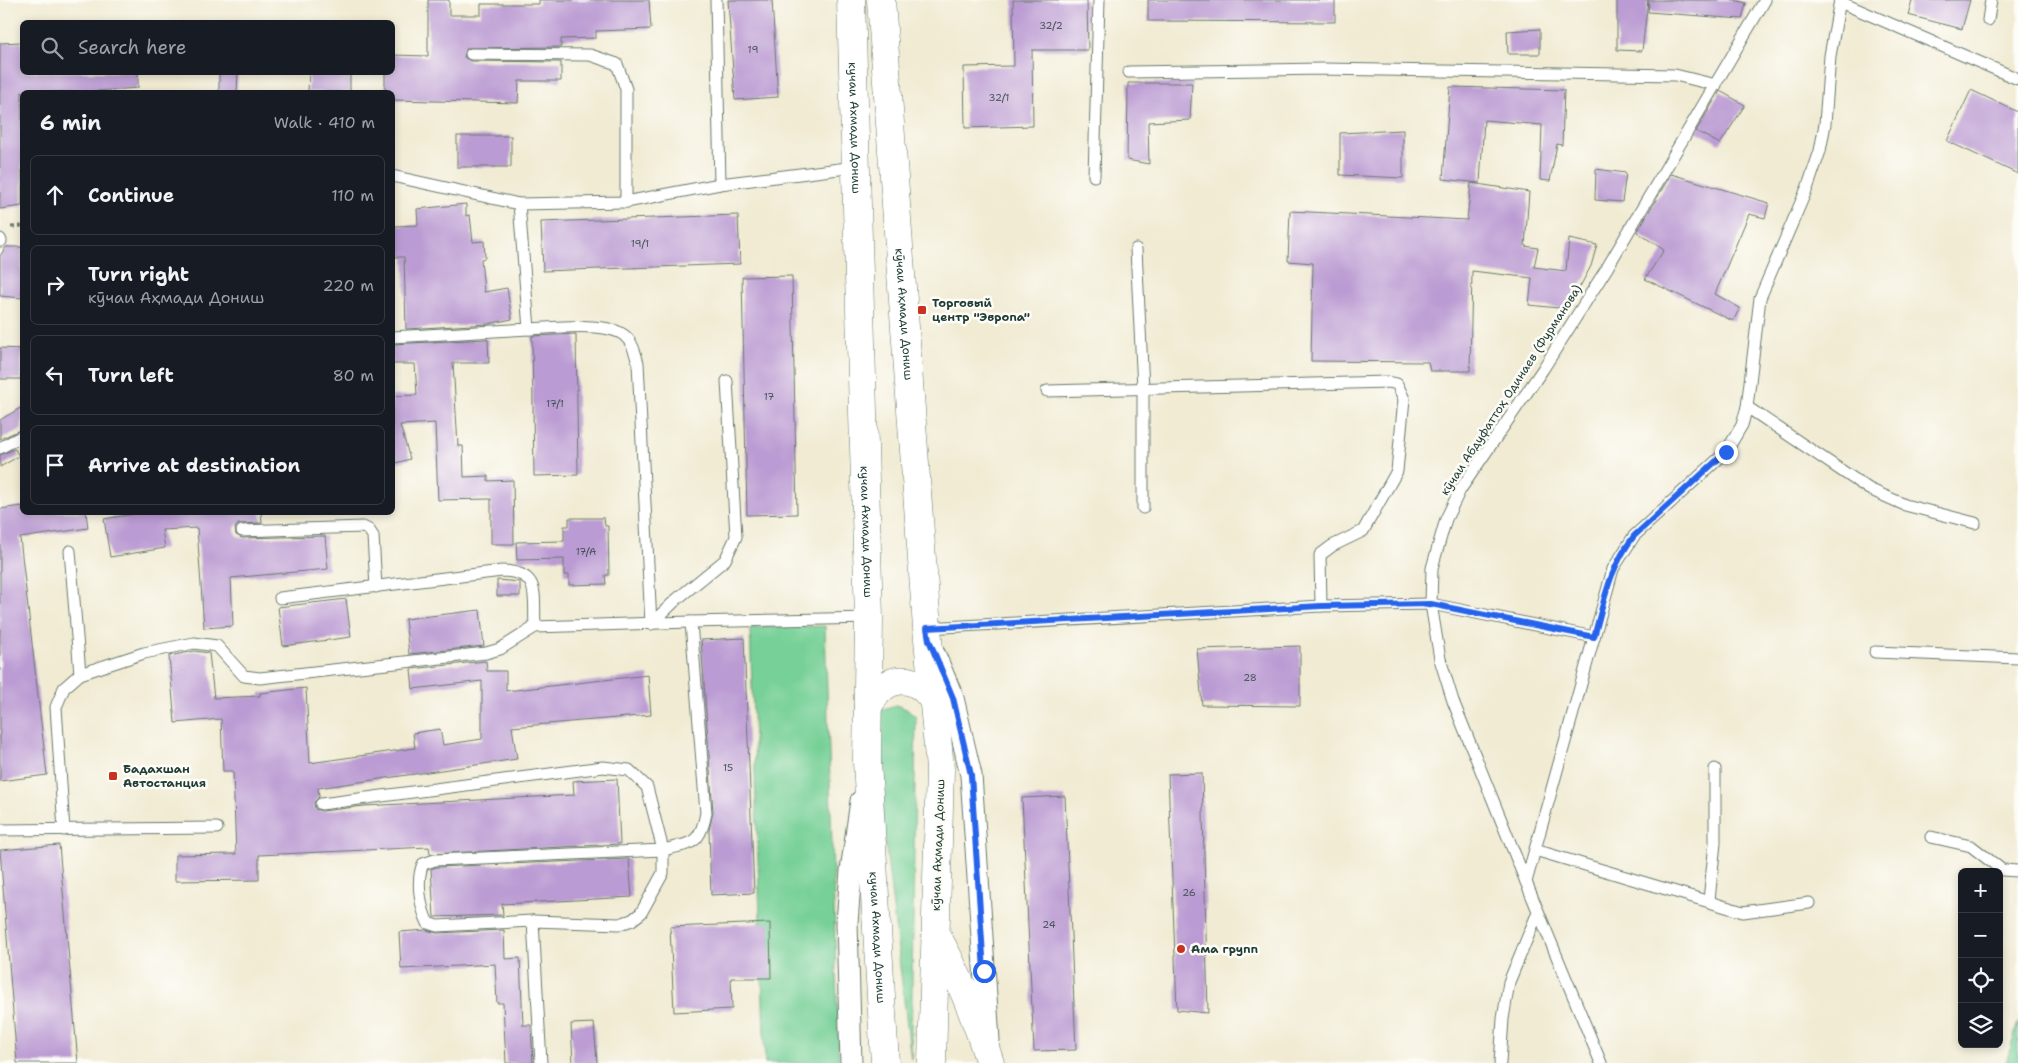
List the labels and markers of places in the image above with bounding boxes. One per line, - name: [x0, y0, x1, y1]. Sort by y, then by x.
- place label: Торговый центр "Эвропа": [932, 295, 1030, 325]
- marker: Торговый центр "Эвропа": [916, 304, 928, 316]
- place label: Бадахшан Автостанция: [123, 761, 206, 791]
- marker: Бадахшан Автостанция: [107, 770, 119, 782]
- place label: Ама групп: [1191, 941, 1258, 957]
- marker: Ама групп: [1175, 943, 1187, 955]

